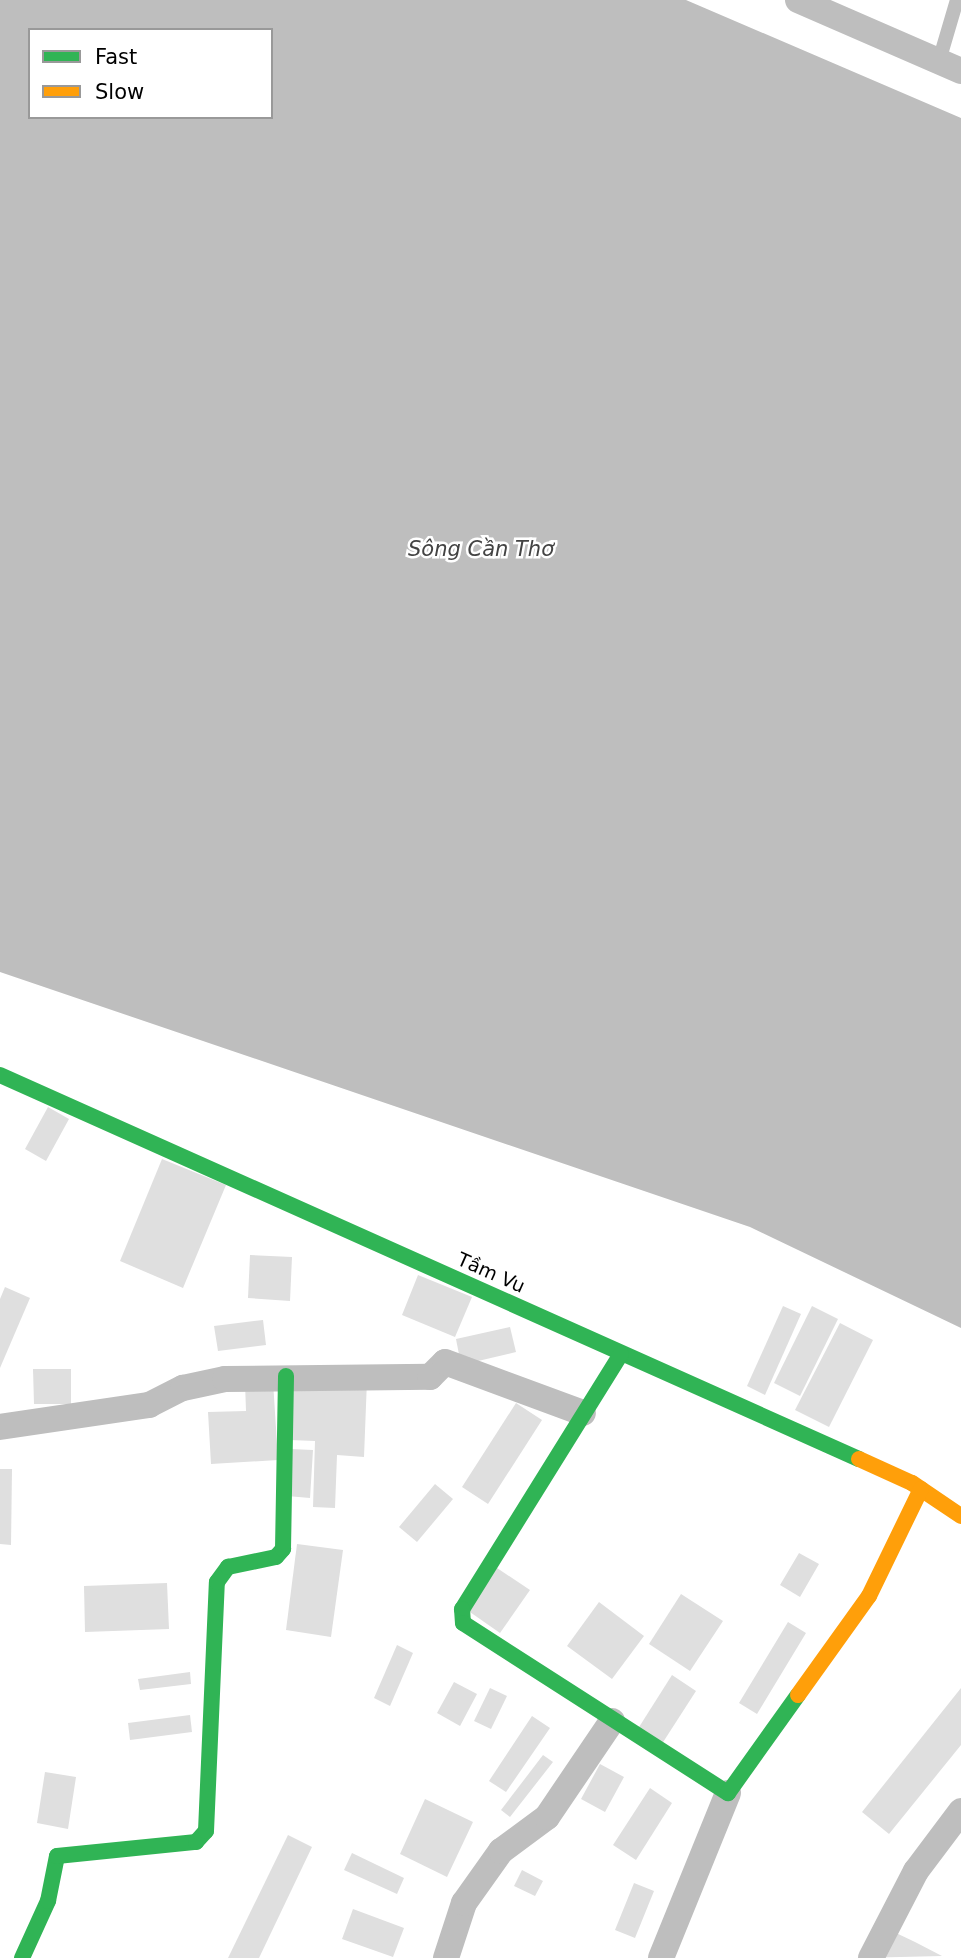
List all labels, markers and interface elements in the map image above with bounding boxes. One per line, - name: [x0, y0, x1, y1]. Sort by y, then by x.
- legend: [28, 28, 273, 119]
- text: Fast: [95, 45, 137, 69]
- text: Slow: [95, 80, 144, 104]
- water label: Sông Cần Thơ: [408, 536, 554, 562]
- street label: Tầm Vu: [454, 1248, 528, 1298]

